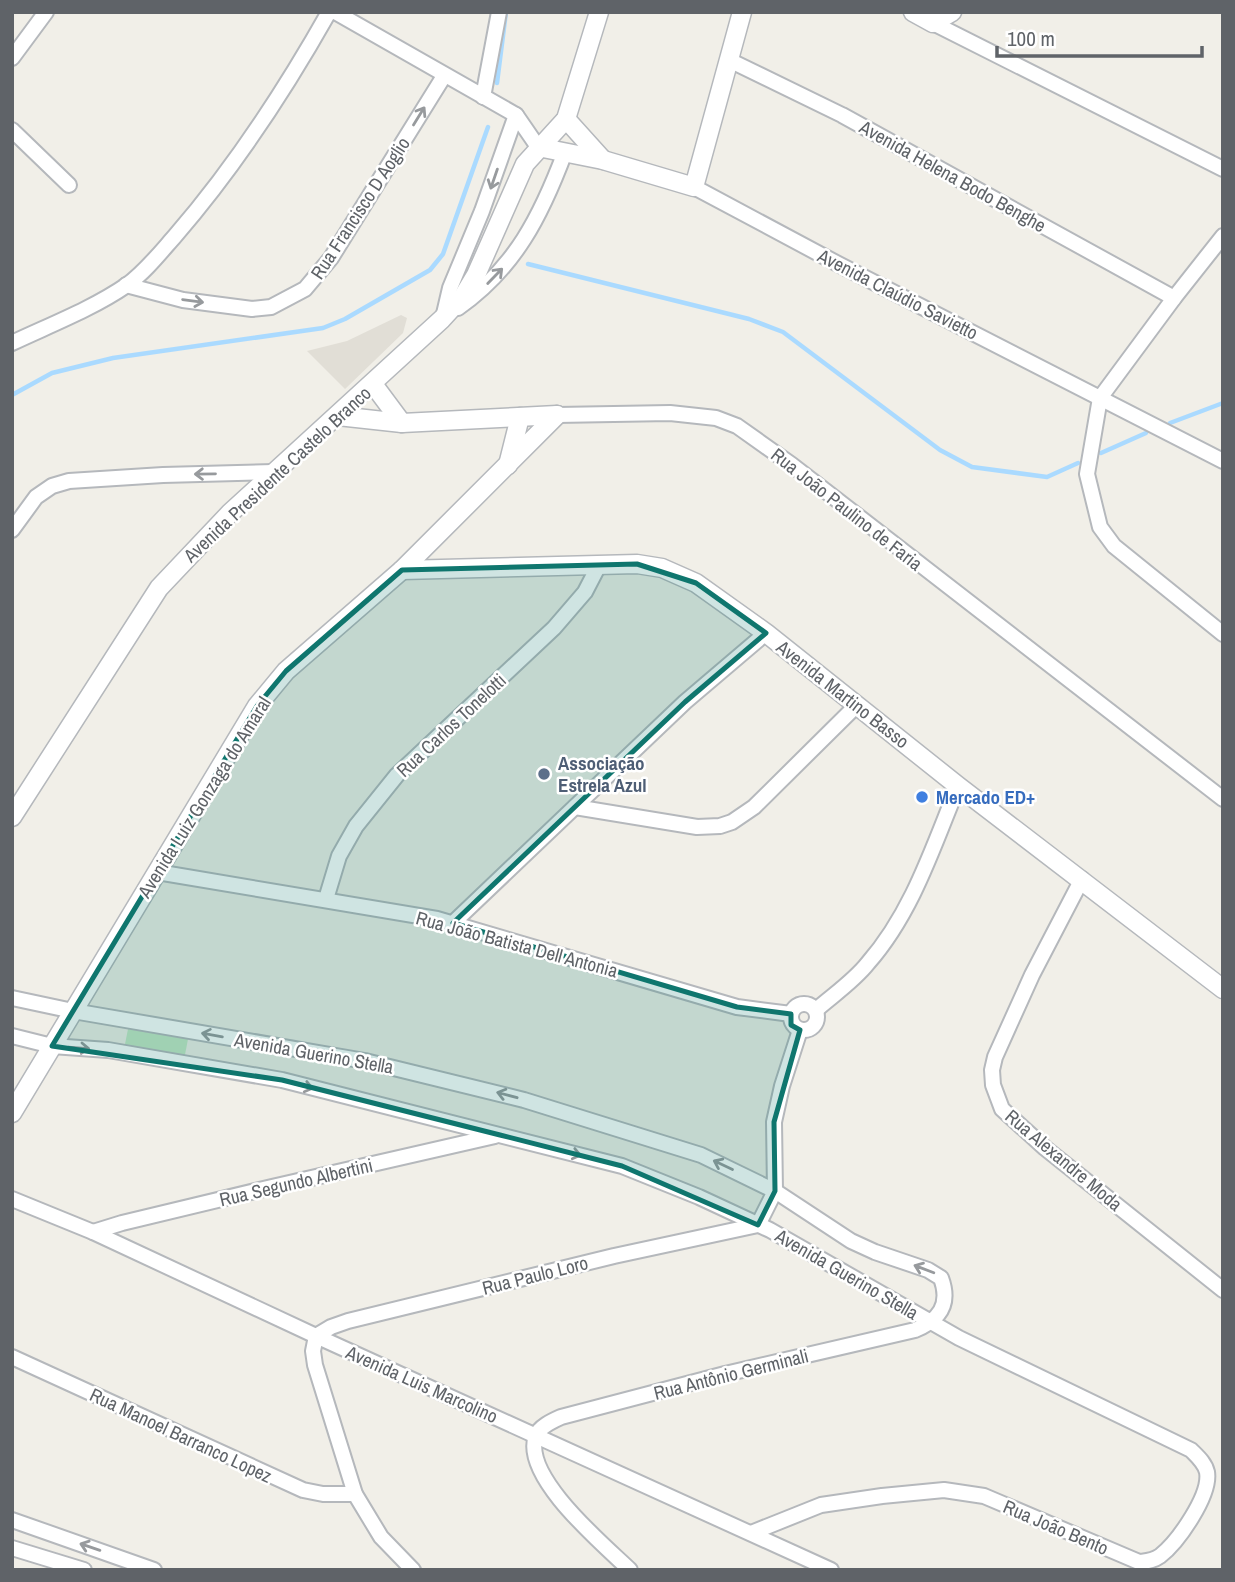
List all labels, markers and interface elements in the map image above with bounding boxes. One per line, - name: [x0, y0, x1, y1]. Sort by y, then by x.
- scale bar: [997, 14, 1202, 58]
- text: 100 m: [1007, 24, 1055, 53]
- one-way arrow: [412, 107, 427, 126]
- street label: Avenida Helena Bodo Benghe: [854, 113, 1051, 238]
- street label: Rua Francisco D Aoglio: [304, 132, 416, 284]
- one-way arrow: [487, 168, 499, 190]
- street label: Avenida Claúdio Savietto: [813, 242, 983, 346]
- one-way arrow: [486, 268, 503, 285]
- one-way arrow: [181, 295, 204, 308]
- street label: Avenida Presidente Castelo Branco: [177, 380, 376, 569]
- street label: Rua João Paulino de Faria: [766, 442, 928, 577]
- one-way arrow: [194, 467, 217, 480]
- street label: Avenida Martino Basso: [770, 633, 915, 754]
- street label: Rua Carlos Tonelotti: [391, 667, 511, 783]
- street label: Avenida Luiz Gonzaga do Amaral: [131, 691, 277, 903]
- place label: Associação Estrela Azul: [558, 750, 647, 798]
- marker: Associação Estrela Azul: [536, 766, 552, 782]
- place label: Mercado ED+: [936, 784, 1035, 810]
- marker: Mercado ED+: [914, 789, 930, 805]
- street label: Rua João Batista Dell Antonia: [413, 905, 621, 984]
- street label: Avenida Guerino Stella: [232, 1026, 396, 1080]
- one-way arrow: [201, 1028, 224, 1041]
- one-way arrow: [67, 1042, 90, 1055]
- one-way arrow: [291, 1080, 314, 1093]
- one-way arrow: [496, 1088, 519, 1101]
- street label: Rua Alexandre Moda: [1000, 1103, 1128, 1217]
- one-way arrow: [560, 1147, 582, 1160]
- street label: Rua Segundo Albertini: [217, 1152, 375, 1212]
- one-way arrow: [713, 1158, 734, 1171]
- street label: Avenida Guerino Stella: [770, 1222, 923, 1326]
- street label: Rua Paulo Loro: [479, 1249, 591, 1301]
- one-way arrow: [914, 1262, 935, 1275]
- street label: Avenida Luis Marcolino: [341, 1338, 502, 1429]
- street label: Rua Antônio Germinali: [651, 1342, 811, 1406]
- street label: Rua Manoel Barranco Lopez: [86, 1381, 277, 1489]
- street label: Rua João Bento: [999, 1493, 1113, 1561]
- one-way arrow: [79, 1540, 101, 1553]

